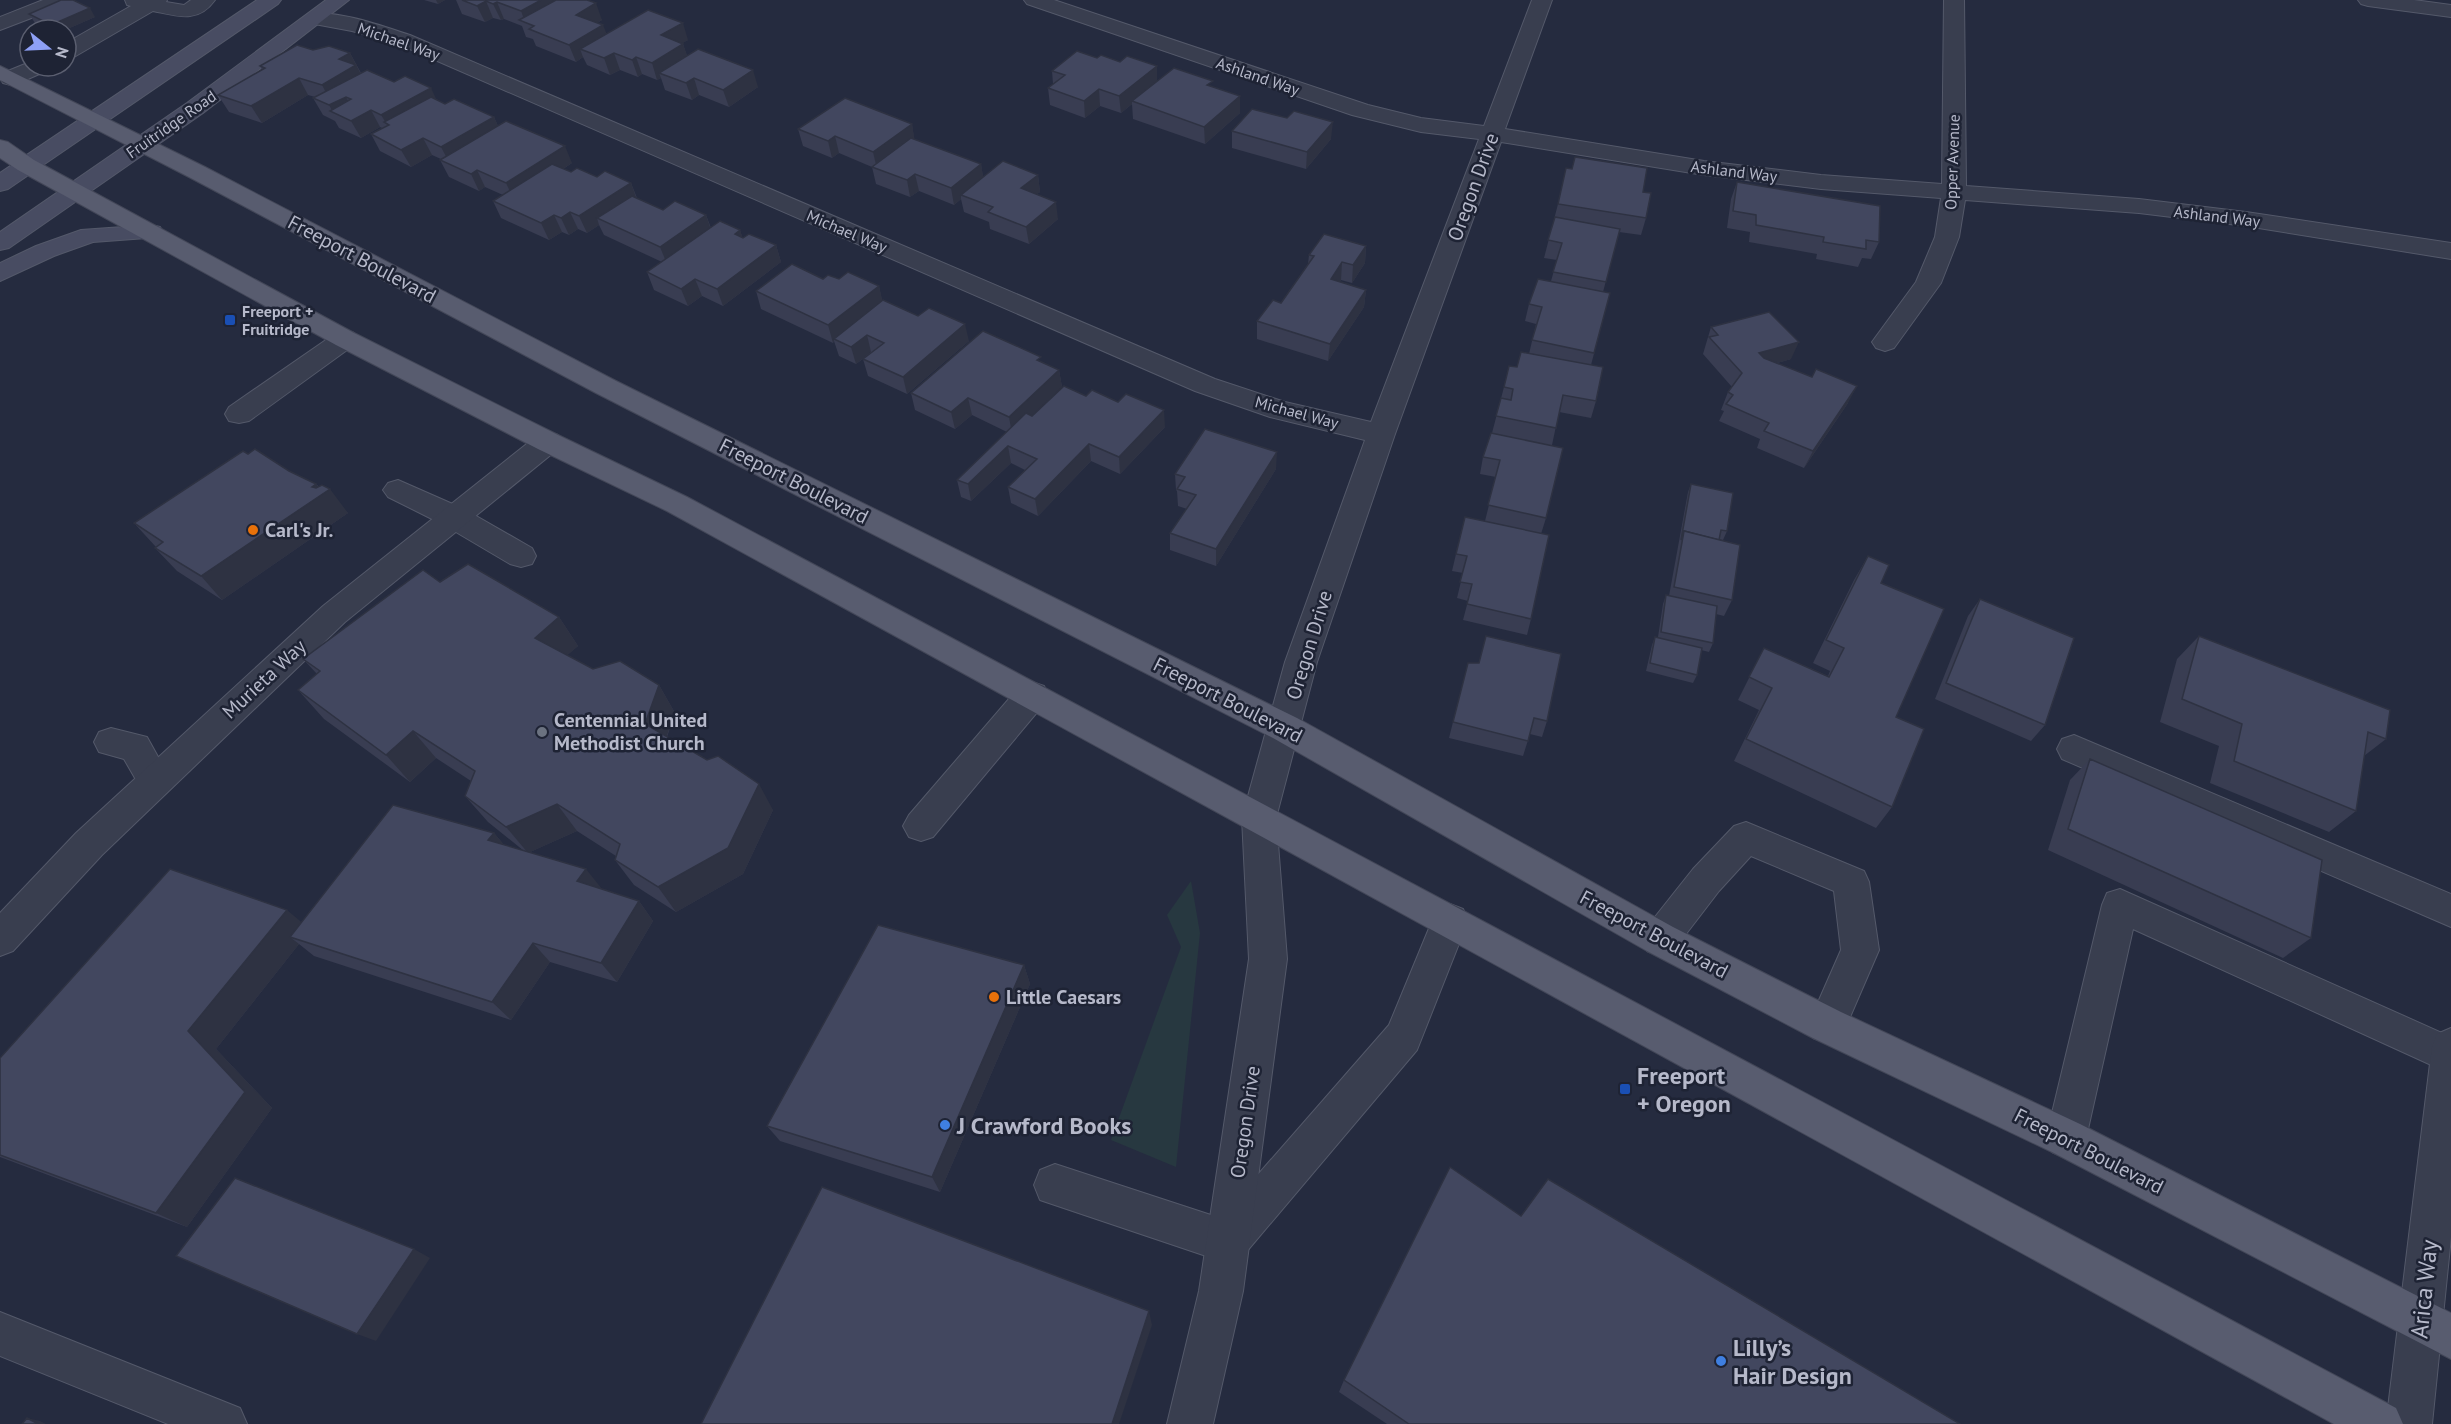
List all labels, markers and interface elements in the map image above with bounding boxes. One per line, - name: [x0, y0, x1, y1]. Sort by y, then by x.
- north arrow: [18, 18, 78, 78]
- street label: Michael Way: [355, 18, 443, 65]
- text: N: [51, 45, 73, 61]
- street label: Ashland Way: [1214, 52, 1303, 100]
- street label: Fruitridge Road: [122, 86, 220, 162]
- street label: Opper Avenue: [1940, 114, 1964, 210]
- street label: Oregon Drive: [1441, 129, 1505, 245]
- street label: Ashland Way: [1690, 156, 1779, 186]
- street label: Ashland Way: [2173, 201, 2262, 231]
- street label: Michael Way: [804, 205, 891, 257]
- street label: Freeport Boulevard: [283, 209, 441, 309]
- place label: Freeport + Fruitridge: [242, 301, 313, 339]
- marker: Freeport + Fruitridge: [223, 313, 237, 327]
- street label: Michael Way: [1253, 391, 1341, 433]
- street label: Freeport Boulevard: [715, 432, 873, 530]
- place label: Carl's Jr.: [265, 517, 333, 543]
- marker: Carl's Jr.: [246, 523, 260, 537]
- street label: Oregon Drive: [1280, 587, 1338, 703]
- street label: Murieta Way: [217, 633, 312, 725]
- street label: Freeport Boulevard: [1149, 651, 1307, 749]
- place label: Centennial United Methodist Church: [554, 707, 707, 756]
- marker: Centennial United Methodist Church: [535, 725, 549, 739]
- street label: Freeport Boulevard: [1575, 884, 1733, 984]
- place label: Little Caesars: [1006, 984, 1121, 1010]
- marker: Little Caesars: [987, 990, 1001, 1004]
- place label: Freeport + Oregon: [1637, 1060, 1731, 1119]
- street label: Oregon Drive: [1224, 1064, 1266, 1180]
- marker: Freeport + Oregon: [1618, 1082, 1632, 1096]
- street label: Freeport Boulevard: [2010, 1102, 2168, 1200]
- place label: J Crawford Books: [956, 1110, 1131, 1141]
- marker: J Crawford Books: [938, 1118, 952, 1132]
- street label: Arica Way: [2403, 1238, 2445, 1340]
- place label: Lilly’s Hair Design: [1733, 1332, 1852, 1391]
- marker: Lilly’s Hair Design: [1714, 1354, 1728, 1368]

